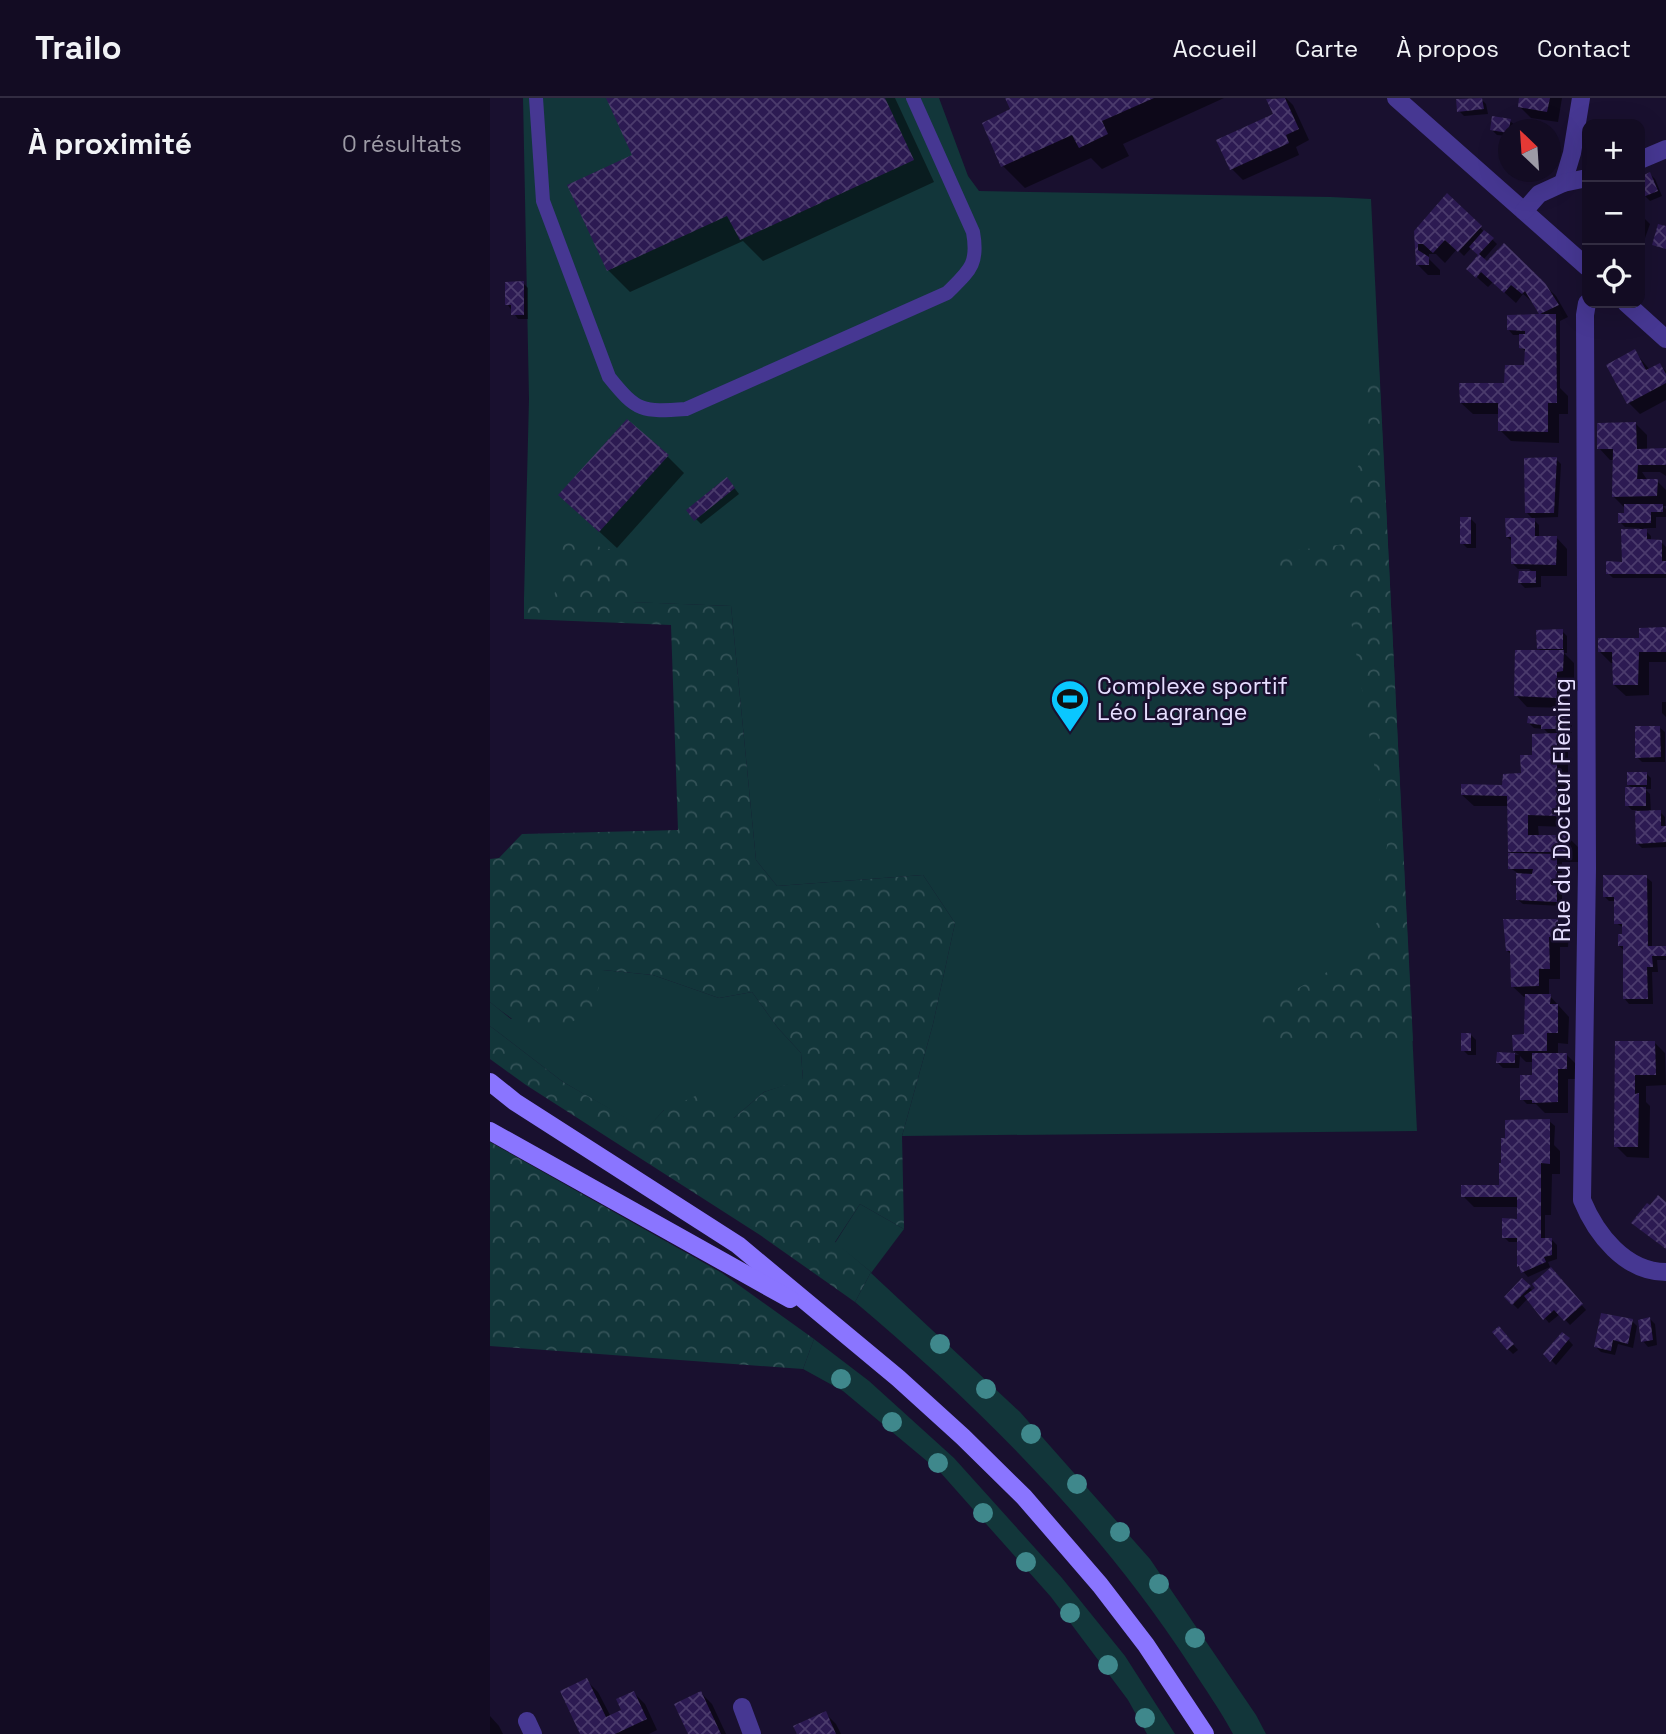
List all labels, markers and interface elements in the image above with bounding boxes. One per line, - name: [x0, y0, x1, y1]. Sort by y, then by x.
- text: Trailo: [35, 27, 122, 69]
- text: Accueil: [1173, 33, 1257, 64]
- text: Carte: [1295, 33, 1358, 64]
- text: À propos: [1396, 33, 1499, 64]
- text: Contact: [1537, 33, 1631, 64]
- north arrow: [1498, 119, 1561, 182]
- map controls: [1582, 119, 1645, 308]
- button: +: [1582, 119, 1645, 182]
- text: À proximité: [28, 124, 192, 163]
- text: 0 résultats: [342, 129, 462, 159]
- button: −: [1582, 182, 1645, 245]
- button: locate: [1582, 245, 1645, 308]
- place label: Complexe sportif Léo Lagrange: [1097, 671, 1288, 727]
- sports icon: Complexe sportif Léo Lagrange: [1049, 678, 1091, 733]
- street label: Rue du Docteur Fleming: [1547, 678, 1577, 942]

